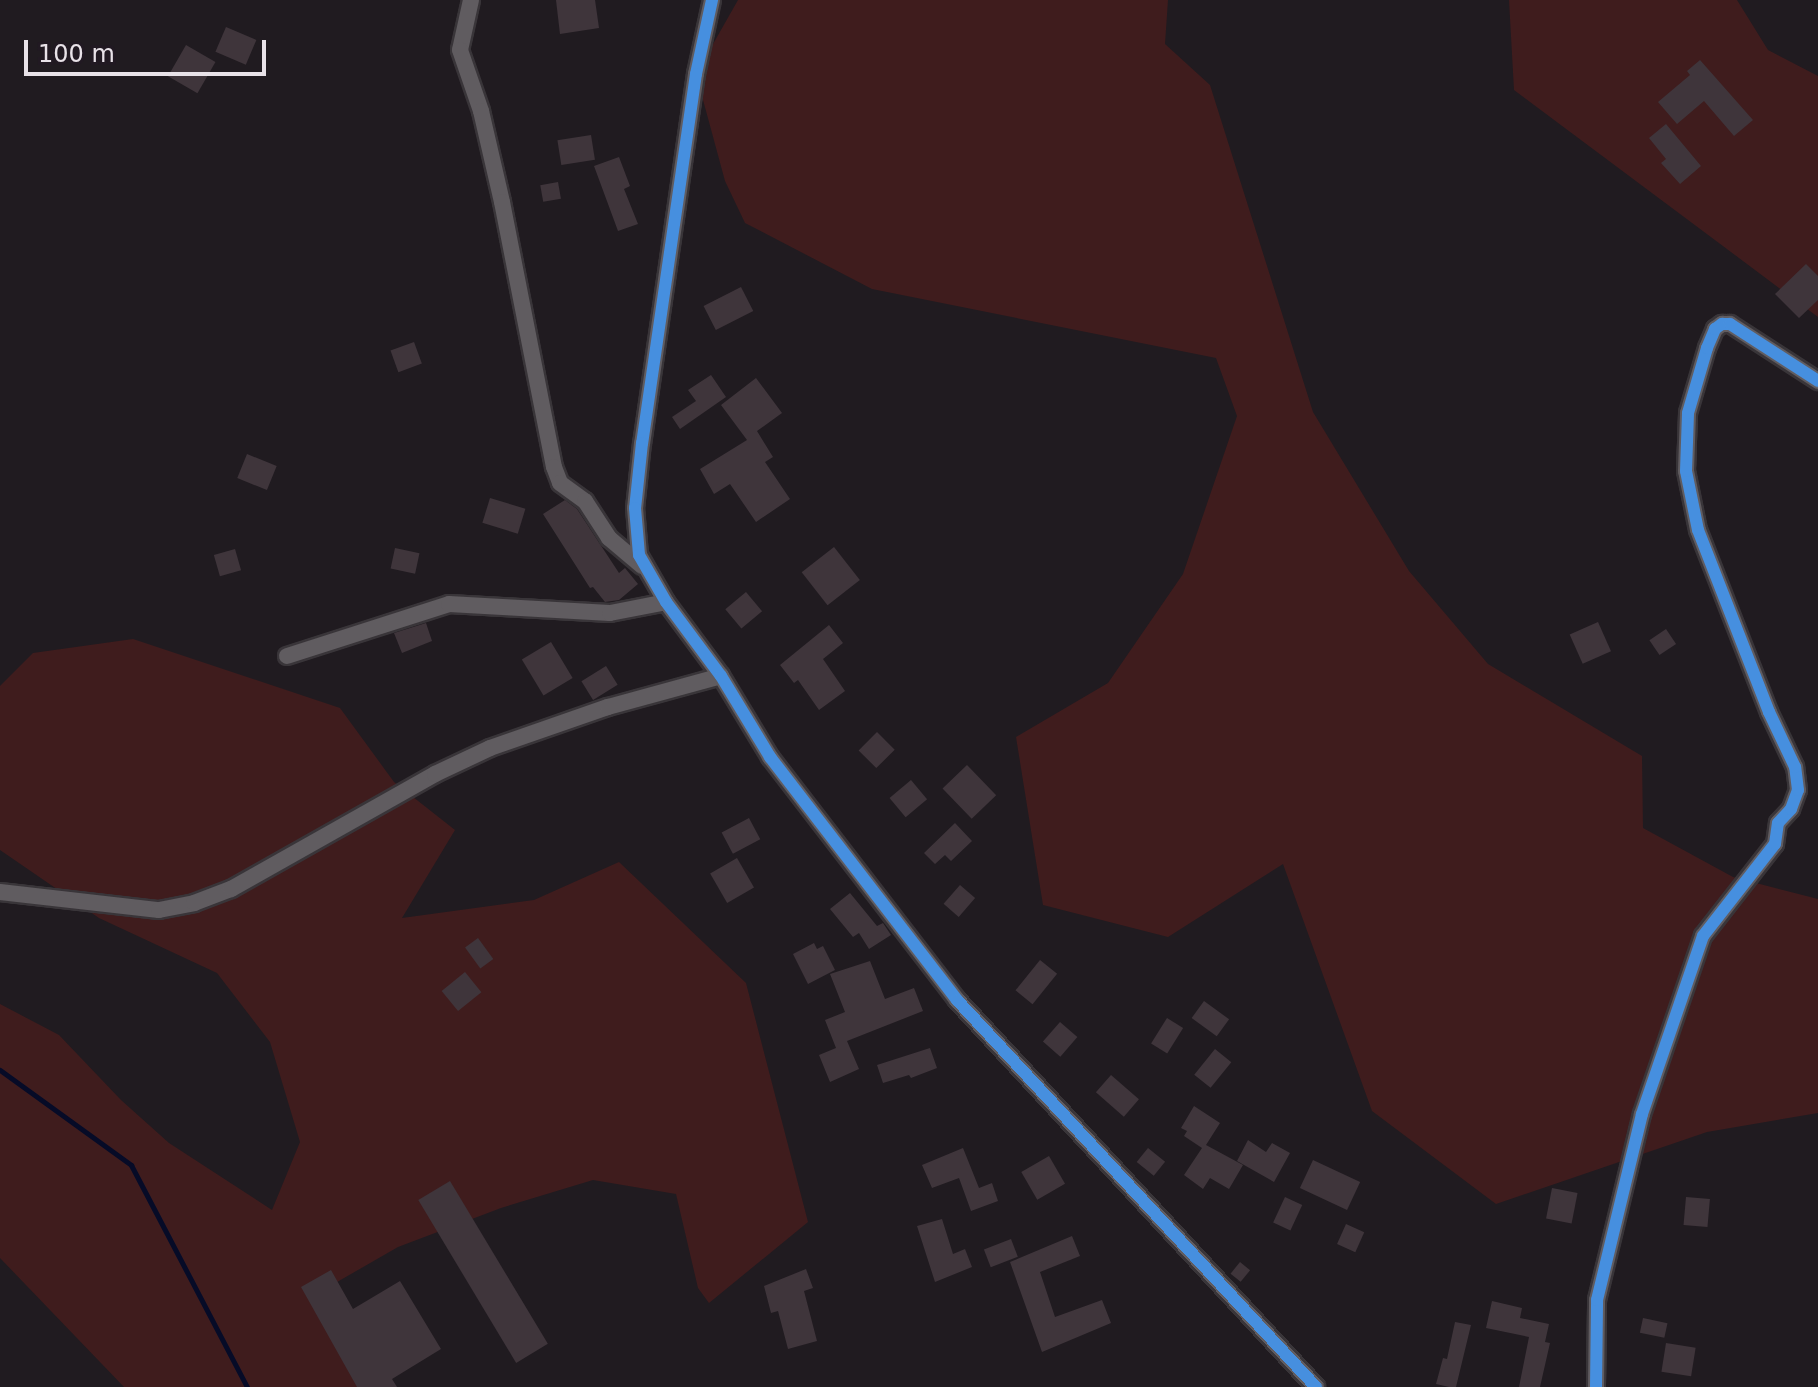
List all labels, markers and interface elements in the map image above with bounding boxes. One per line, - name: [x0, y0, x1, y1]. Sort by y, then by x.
- scale bar: [28, 24, 270, 74]
- text: 100 m: [38, 40, 115, 68]

